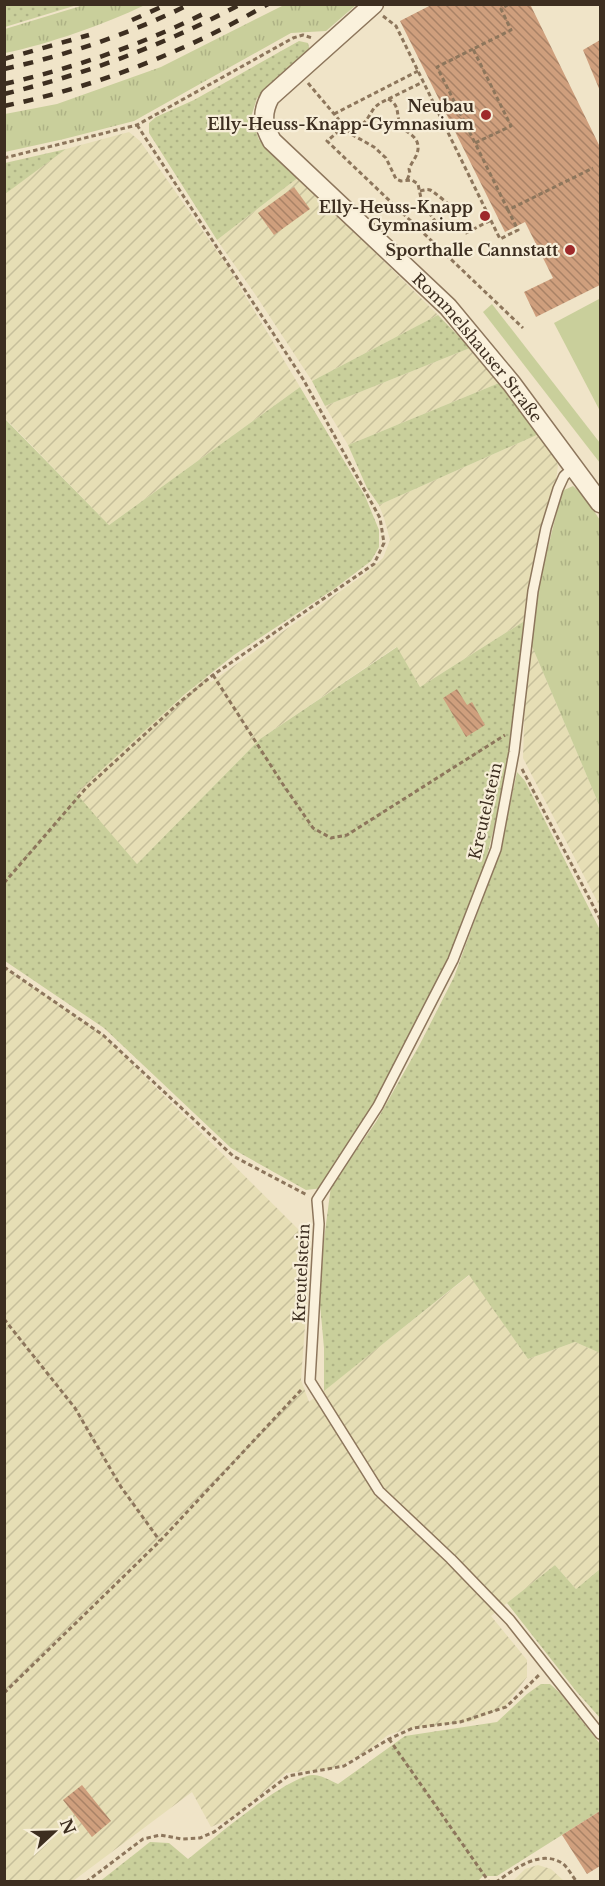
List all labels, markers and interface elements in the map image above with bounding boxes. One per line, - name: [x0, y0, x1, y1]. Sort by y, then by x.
- place label: Neubau Elly-Heuss-Knapp-Gymnasium: [207, 96, 475, 134]
- marker: Neubau Elly-Heuss-Knapp-Gymnasium: [479, 108, 493, 122]
- place label: Elly-Heuss-Knapp Gymnasium: [319, 197, 473, 235]
- marker: Elly-Heuss-Knapp Gymnasium: [478, 209, 492, 223]
- place label: Sporthalle Cannstatt: [386, 240, 559, 260]
- marker: Sporthalle Cannstatt: [563, 243, 577, 257]
- street label: Rommelshauser Straße: [408, 269, 547, 426]
- street label: Kreutelstein: [464, 760, 506, 862]
- street label: Kreutelstein: [288, 1223, 314, 1323]
- north arrow: [24, 1802, 84, 1862]
- text: N: [56, 1816, 80, 1837]

